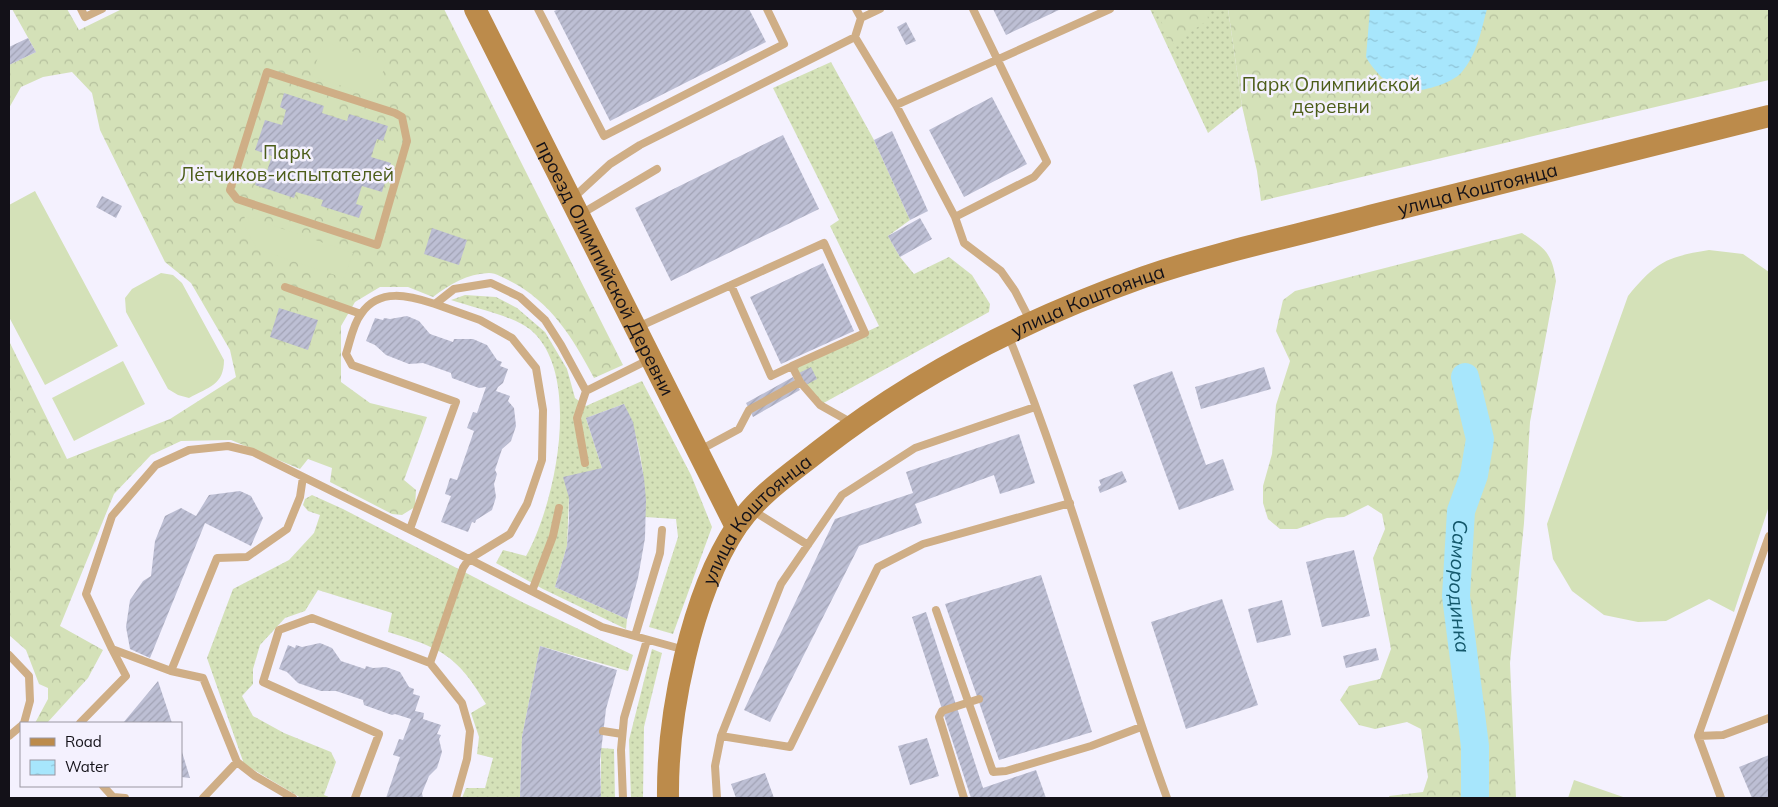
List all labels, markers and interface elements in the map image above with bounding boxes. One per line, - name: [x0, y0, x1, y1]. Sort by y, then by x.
- park label: Парк Олимпийской деревни: [1242, 72, 1420, 118]
- street label: проезд Олимпийской Деревни: [531, 136, 680, 400]
- park label: Парк Лётчиков-испытателей: [180, 140, 394, 186]
- street label: улица Коштоянца: [1395, 157, 1560, 220]
- street label: улица Коштоянца: [1007, 259, 1168, 342]
- street label: улица Коштоянца: [696, 449, 816, 588]
- water label: Самородинка: [1444, 519, 1476, 654]
- legend: [20, 722, 182, 787]
- text: Road: [65, 732, 102, 751]
- text: Water: [65, 757, 109, 776]

